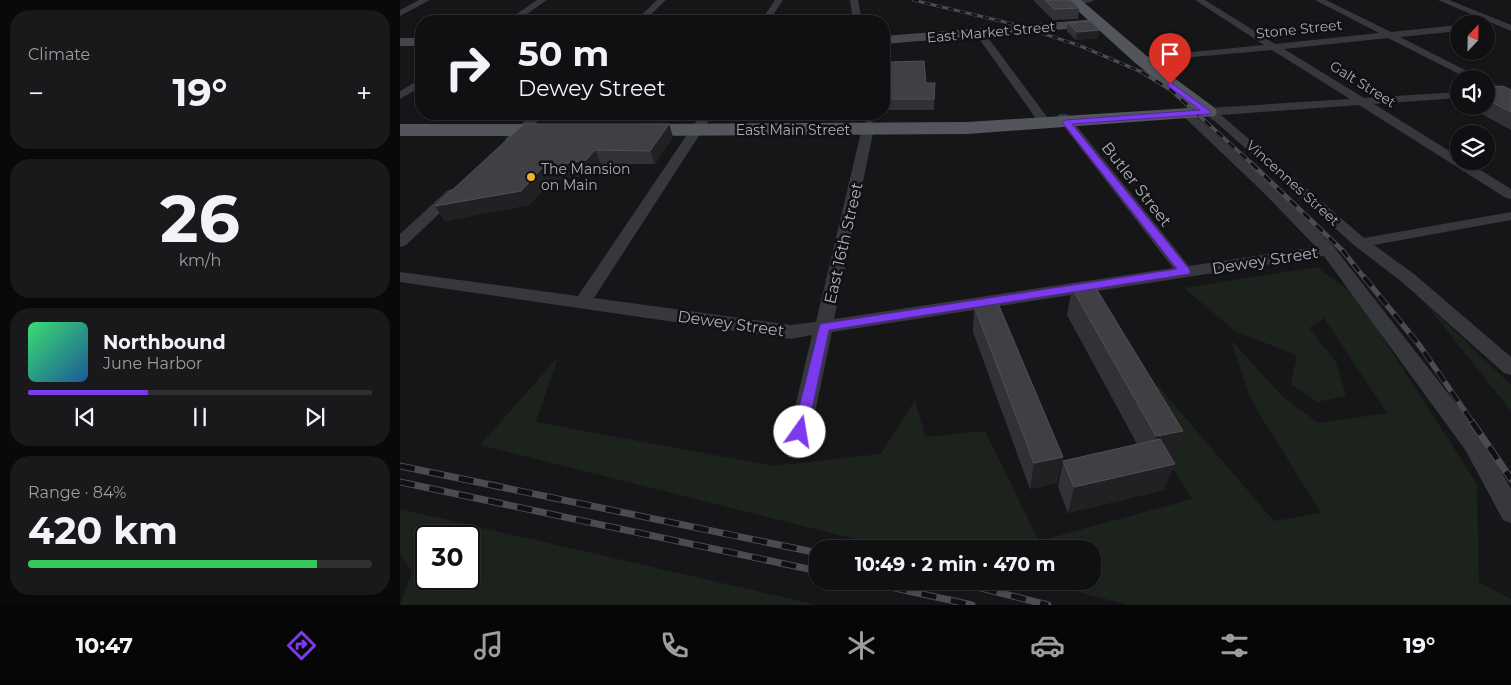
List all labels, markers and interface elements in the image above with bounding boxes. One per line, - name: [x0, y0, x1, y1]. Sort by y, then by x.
- street label: Stone Street: [1255, 15, 1343, 42]
- north arrow: [1450, 15, 1495, 60]
- map controls: [1450, 15, 1495, 170]
- street label: East Market Street: [926, 17, 1056, 47]
- text: 50 m: [518, 32, 609, 75]
- pin: [1149, 33, 1191, 84]
- icon: right: [435, 35, 500, 100]
- icon: arrive: [1156, 40, 1184, 68]
- text: Climate: [28, 45, 90, 64]
- street label: Galt Street: [1327, 57, 1400, 112]
- text: 19°: [173, 69, 228, 116]
- button: sound: [1450, 70, 1495, 115]
- text: Dewey Street: [518, 75, 666, 102]
- text: −: [28, 76, 44, 110]
- text: +: [356, 76, 372, 110]
- street label: East Main Street: [736, 121, 851, 139]
- button: layers: [1450, 125, 1495, 170]
- street label: Vincennes Street: [1243, 136, 1344, 230]
- street label: Butler Street: [1098, 138, 1176, 231]
- place label: The Mansion on Main: [541, 160, 631, 194]
- marker: The Mansion on Main: [525, 171, 537, 183]
- text: 26: [160, 179, 240, 258]
- street label: East 16th Street: [820, 180, 867, 306]
- street label: Dewey Street: [1211, 243, 1320, 278]
- text: km/h: [179, 251, 221, 270]
- street label: Dewey Street: [676, 307, 786, 340]
- text: Northbound: [103, 331, 226, 354]
- text: June Harbor: [103, 354, 202, 373]
- icon: previous: [71, 403, 99, 431]
- icon: pause: [186, 403, 214, 431]
- icon: next: [301, 403, 329, 431]
- position arrow: [773, 405, 825, 457]
- text: Range · 84%: [28, 483, 126, 502]
- text: 420 km: [28, 507, 178, 554]
- speed limit sign: 30: [415, 525, 480, 590]
- text: 10:49 · 2 min · 470 m: [855, 553, 1055, 576]
- icon: directions: [284, 628, 319, 663]
- icon: music: [471, 628, 506, 663]
- icon: phone: [657, 628, 692, 663]
- icon: climate: [844, 628, 879, 663]
- icon: car: [1030, 628, 1065, 663]
- icon: filters: [1217, 628, 1252, 663]
- text: 10:47: [76, 632, 133, 659]
- text: 19°: [1403, 632, 1435, 659]

